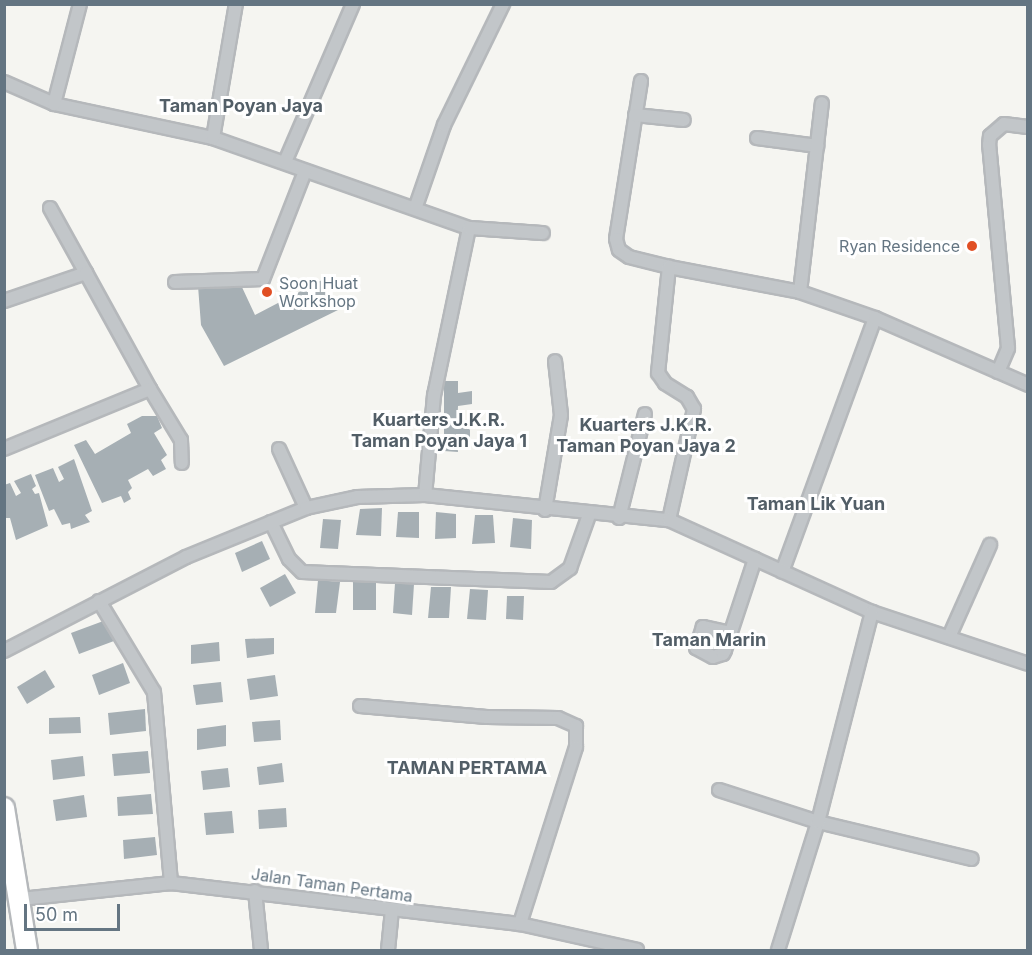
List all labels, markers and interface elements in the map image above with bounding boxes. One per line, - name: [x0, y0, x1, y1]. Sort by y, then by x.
- district label: Taman Poyan Jaya: [159, 95, 323, 117]
- place label: Ryan Residence: [839, 236, 960, 256]
- marker: Ryan Residence: [965, 239, 979, 253]
- place label: Soon Huat Workshop: [279, 273, 358, 311]
- marker: Soon Huat Workshop: [260, 285, 274, 299]
- district label: Kuarters J.K.R. Taman Poyan Jaya 1: [351, 410, 527, 452]
- district label: Kuarters J.K.R. Taman Poyan Jaya 2: [556, 415, 736, 458]
- district label: Taman Lik Yuan: [747, 493, 885, 515]
- district label: Taman Marin: [652, 629, 766, 651]
- district label: TAMAN PERTAMA: [387, 757, 547, 779]
- street label: Jalan Taman Pertama: [250, 864, 414, 906]
- scale bar: [27, 892, 123, 930]
- text: 50 m: [35, 904, 78, 925]

